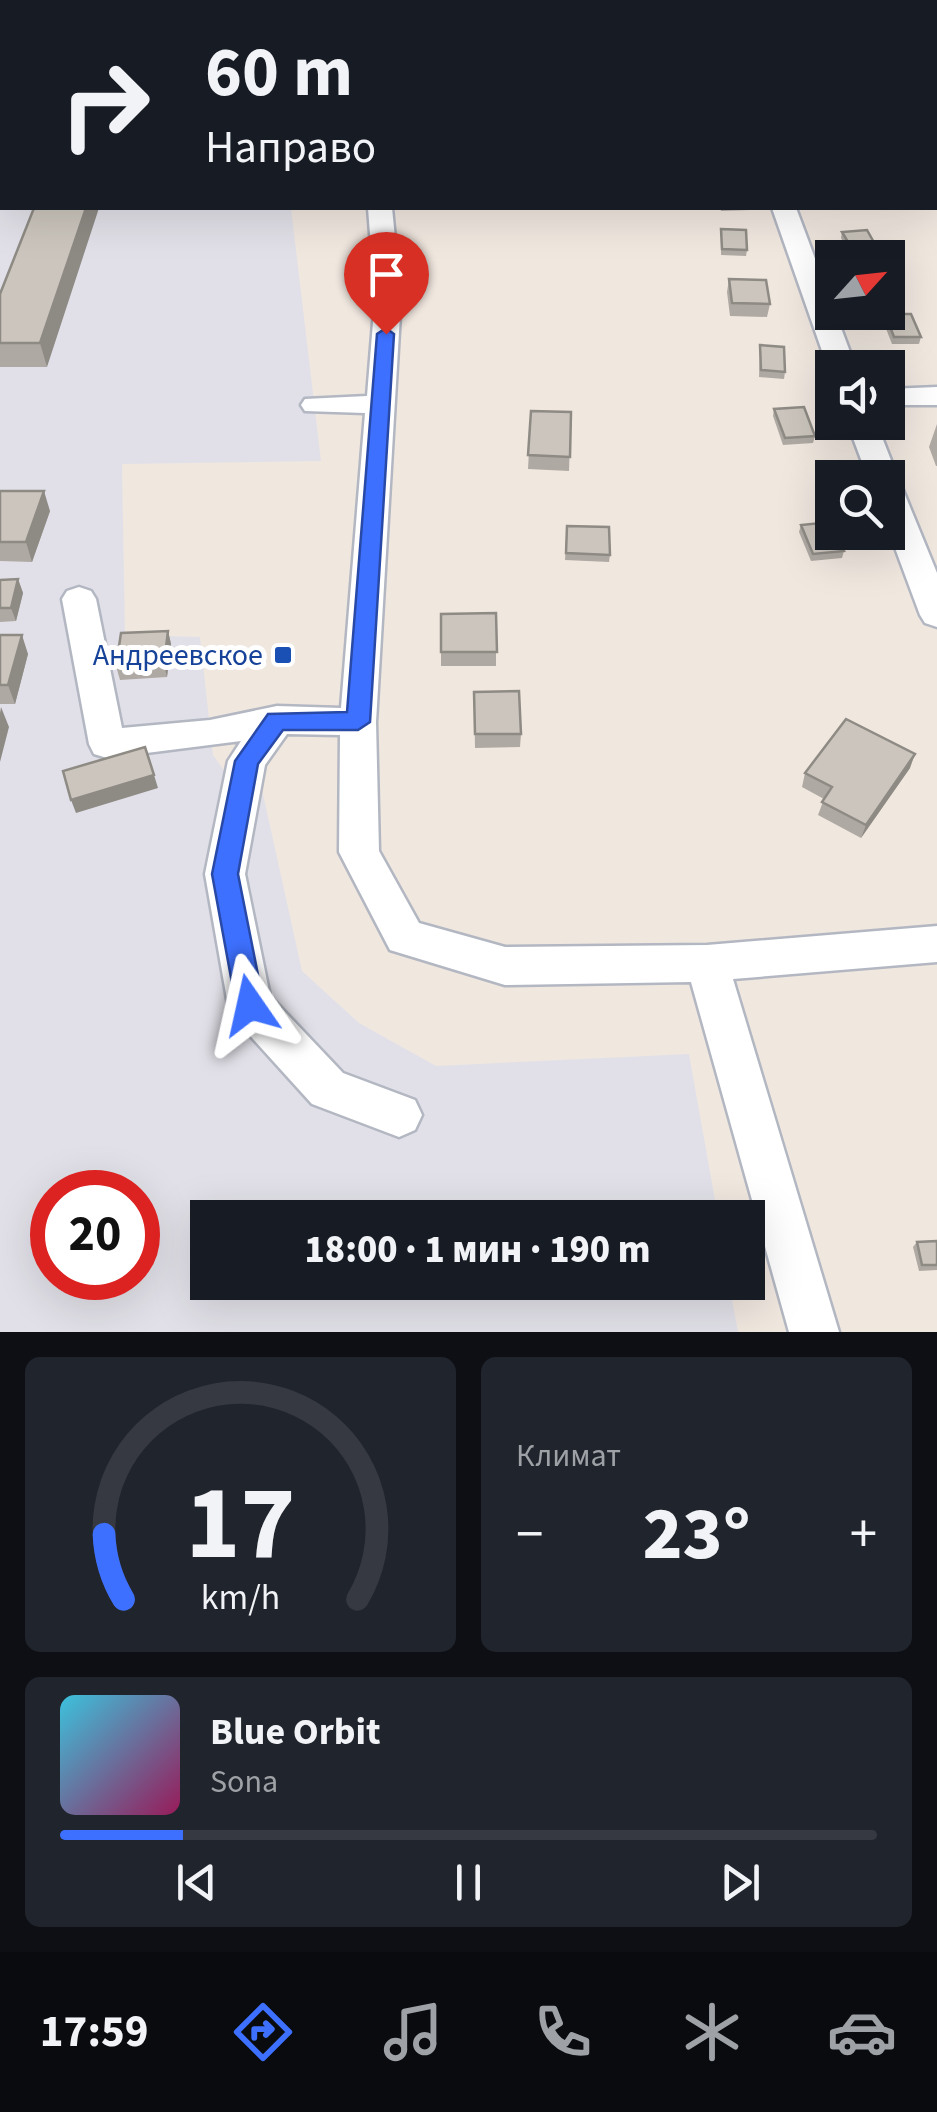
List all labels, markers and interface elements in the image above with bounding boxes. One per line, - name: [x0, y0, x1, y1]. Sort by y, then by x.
- text: 60 m: [205, 23, 353, 123]
- icon: right: [40, 40, 170, 170]
- text: Направо: [205, 116, 376, 180]
- pin: [344, 232, 429, 335]
- north arrow: [815, 240, 905, 330]
- map controls: [815, 240, 905, 550]
- icon: arrive: [359, 247, 414, 302]
- button: sound: [815, 350, 905, 440]
- button: search: [815, 460, 905, 550]
- place label: Андреевское: [93, 634, 263, 677]
- marker: Андреевское: [272, 644, 294, 666]
- position arrow: [198, 953, 302, 1057]
- speed limit sign: 20: [30, 1170, 160, 1300]
- text: 18:00 · 1 мин · 190 m: [305, 1223, 650, 1277]
- text: Климат: [516, 1433, 621, 1479]
- text: 17: [186, 1451, 295, 1599]
- text: 23°: [643, 1481, 750, 1588]
- text: −: [516, 1496, 543, 1574]
- text: +: [850, 1496, 877, 1574]
- text: km/h: [201, 1572, 280, 1623]
- text: Blue Orbit: [210, 1705, 381, 1759]
- text: Sona: [210, 1759, 278, 1805]
- icon: previous: [169, 1855, 224, 1910]
- icon: pause: [441, 1855, 496, 1910]
- icon: next: [713, 1855, 768, 1910]
- icon: directions: [228, 1997, 298, 2067]
- icon: music: [378, 1997, 448, 2067]
- icon: phone: [528, 1997, 598, 2067]
- icon: climate: [677, 1997, 747, 2067]
- icon: car: [827, 1997, 897, 2067]
- text: 17:59: [40, 2000, 148, 2064]

